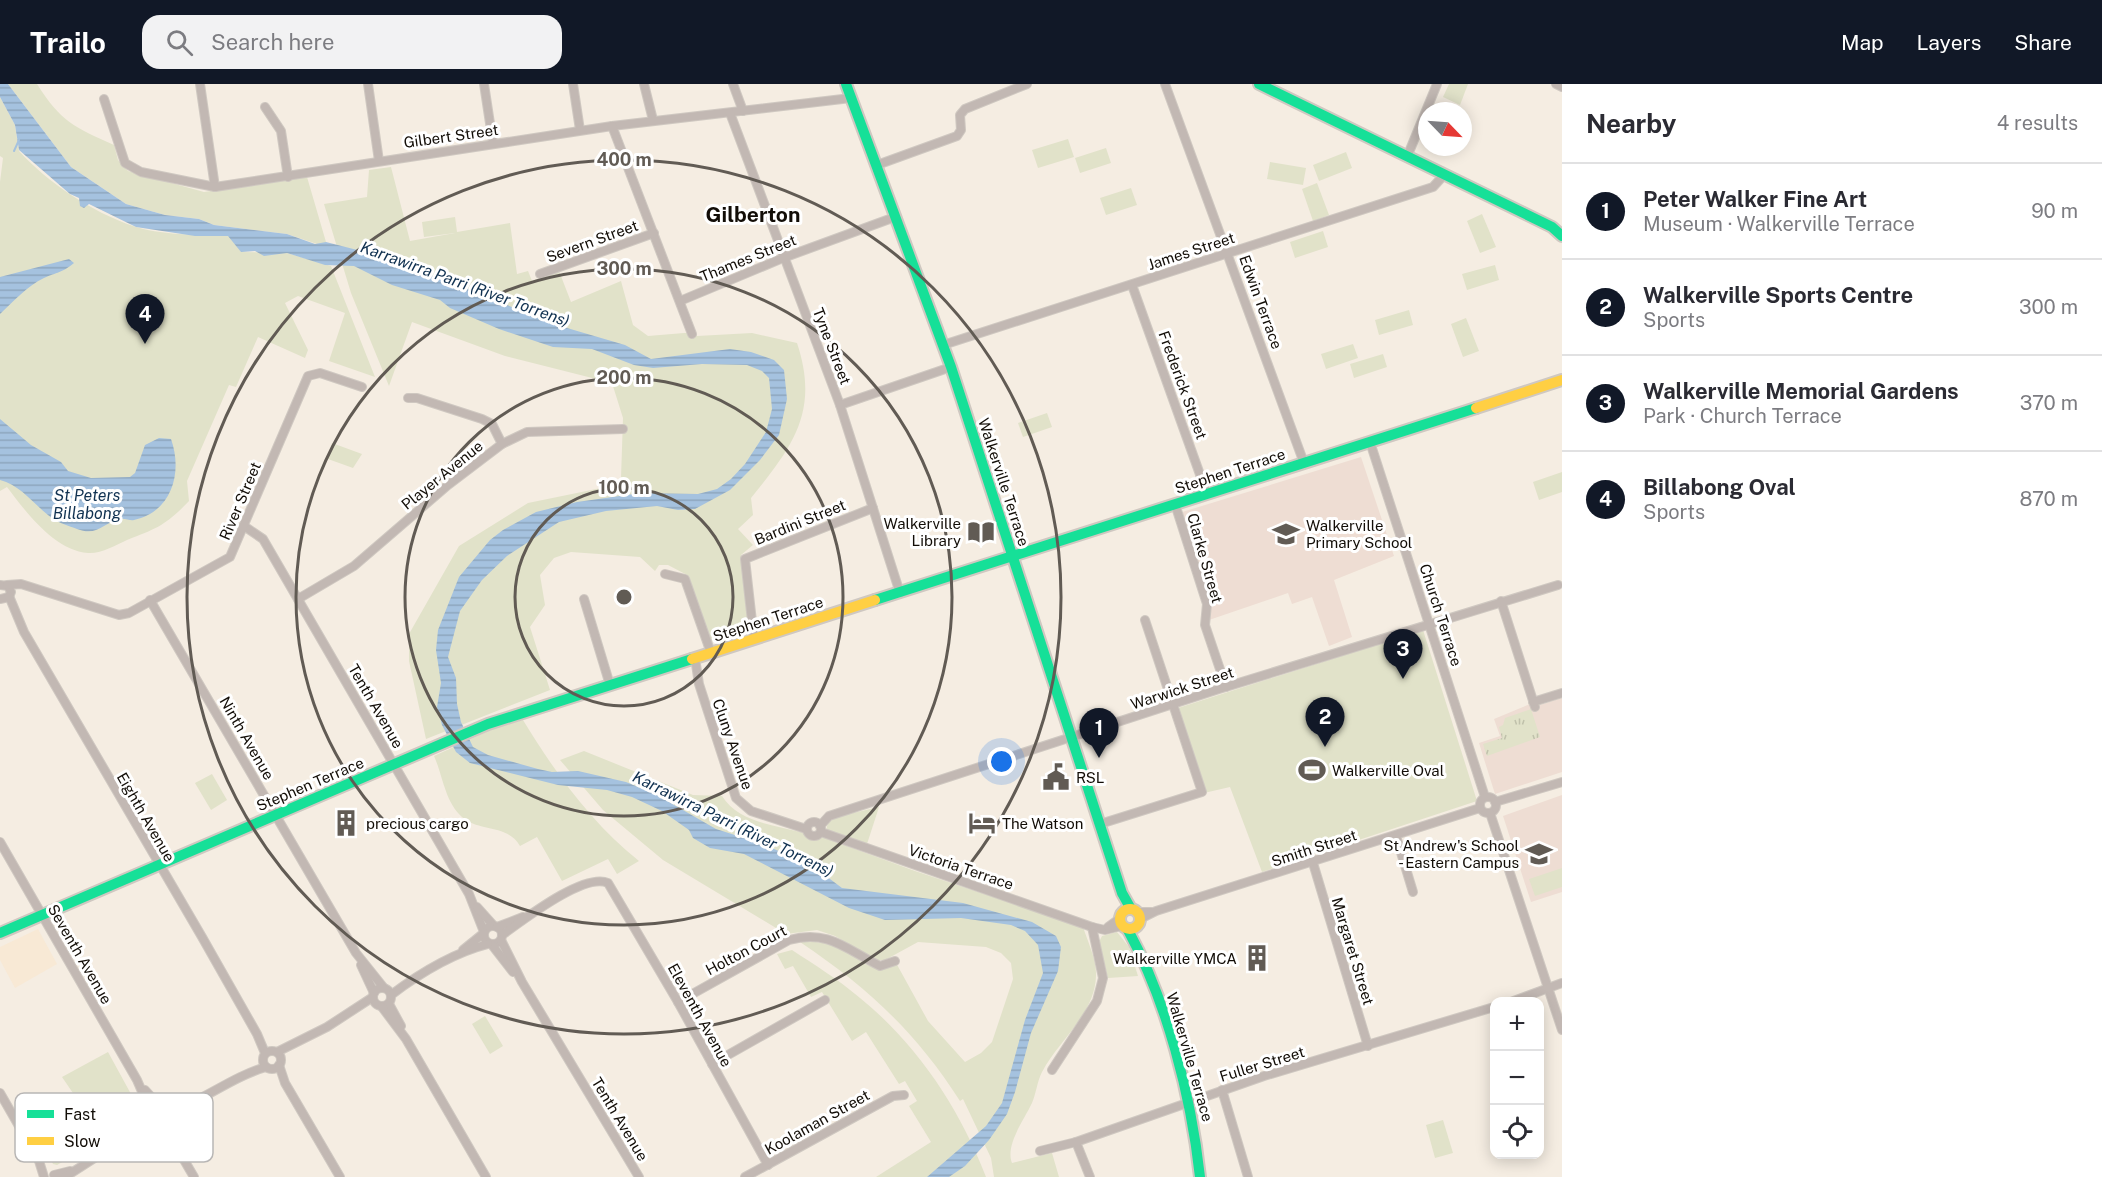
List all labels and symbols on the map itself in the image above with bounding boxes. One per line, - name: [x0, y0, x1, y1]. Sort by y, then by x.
- north arrow: [1418, 102, 1472, 156]
- street label: Gilbert Street: [402, 121, 500, 151]
- text: 400 m: [596, 149, 652, 170]
- district label: Gilberton: [706, 202, 800, 227]
- street label: Severn Street: [544, 216, 640, 265]
- street label: James Street: [1145, 229, 1237, 273]
- street label: Thames Street: [697, 231, 799, 285]
- water label: Karrawirra Parri (River Torrens): [358, 237, 572, 331]
- street label: Edwin Terrace: [1236, 253, 1286, 351]
- text: 300 m: [596, 258, 652, 279]
- pin: 4: [126, 294, 164, 344]
- street label: Tyne Street: [810, 305, 854, 387]
- street label: Frederick Street: [1155, 328, 1211, 442]
- text: 200 m: [597, 367, 651, 388]
- street label: Walkerville Terrace: [975, 416, 1033, 548]
- street label: Player Avenue: [398, 437, 486, 513]
- street label: Stephen Terrace: [1173, 445, 1287, 497]
- street label: River Street: [216, 459, 264, 543]
- text: 100 m: [598, 477, 650, 498]
- water label: St Peters Billabong: [53, 486, 122, 523]
- street label: Bardini Street: [752, 496, 848, 548]
- street label: Clarke Street: [1184, 511, 1226, 605]
- place label: Walkerville Library: [884, 515, 961, 549]
- library icon: Walkerville Library: [966, 517, 996, 547]
- place label: Walkerville Primary School: [1306, 517, 1412, 551]
- school or university icon: Walkerville Primary School: [1271, 519, 1301, 549]
- street label: Church Terrace: [1416, 562, 1466, 668]
- centre of rings: [614, 587, 634, 607]
- street label: Stephen Terrace: [711, 593, 825, 645]
- pin: 3: [1384, 630, 1422, 679]
- street label: Tenth Avenue: [345, 661, 407, 751]
- street label: Warwick Street: [1128, 663, 1236, 713]
- street label: Ninth Avenue: [216, 693, 278, 783]
- street label: Cluny Avenue: [710, 696, 756, 792]
- pin: 2: [1306, 698, 1344, 747]
- pin: 1: [1080, 708, 1118, 758]
- your location: [987, 747, 1016, 776]
- street label: Stephen Terrace: [254, 754, 366, 814]
- sports icon: Walkerville Oval: [1297, 755, 1327, 785]
- public building icon: RSL: [1041, 762, 1071, 792]
- place label: Walkerville Oval: [1332, 762, 1444, 779]
- water label: Karrawirra Parri (River Torrens): [630, 767, 836, 881]
- street label: Eighth Avenue: [114, 769, 178, 865]
- place label: RSL: [1076, 769, 1105, 786]
- building icon: precious cargo: [331, 808, 361, 838]
- hotel icon: The Watson: [967, 808, 997, 838]
- place label: precious cargo: [366, 815, 469, 832]
- place label: The Watson: [1002, 815, 1083, 832]
- street label: Smith Street: [1269, 826, 1359, 870]
- place label: St Andrew's School - Eastern Campus: [1383, 837, 1519, 871]
- school or university icon: St Andrew's School - Eastern Campus: [1524, 839, 1554, 869]
- street label: Victoria Terrace: [906, 841, 1016, 893]
- street label: Margaret Street: [1329, 895, 1378, 1007]
- street label: Seventh Avenue: [45, 901, 115, 1007]
- street label: Holton Court: [703, 921, 790, 978]
- building icon: Walkerville YMCA: [1242, 943, 1272, 973]
- place label: Walkerville YMCA: [1113, 950, 1237, 967]
- street label: Eleventh Avenue: [665, 960, 735, 1070]
- street label: Walkerville Terrace: [1163, 990, 1217, 1124]
- street label: Fuller Street: [1217, 1043, 1307, 1085]
- street label: Tenth Avenue: [588, 1074, 652, 1164]
- street label: Koolaman Street: [762, 1086, 872, 1158]
- legend: [15, 1093, 213, 1162]
- text: Fast: [64, 1105, 96, 1124]
- text: Slow: [64, 1132, 101, 1151]

